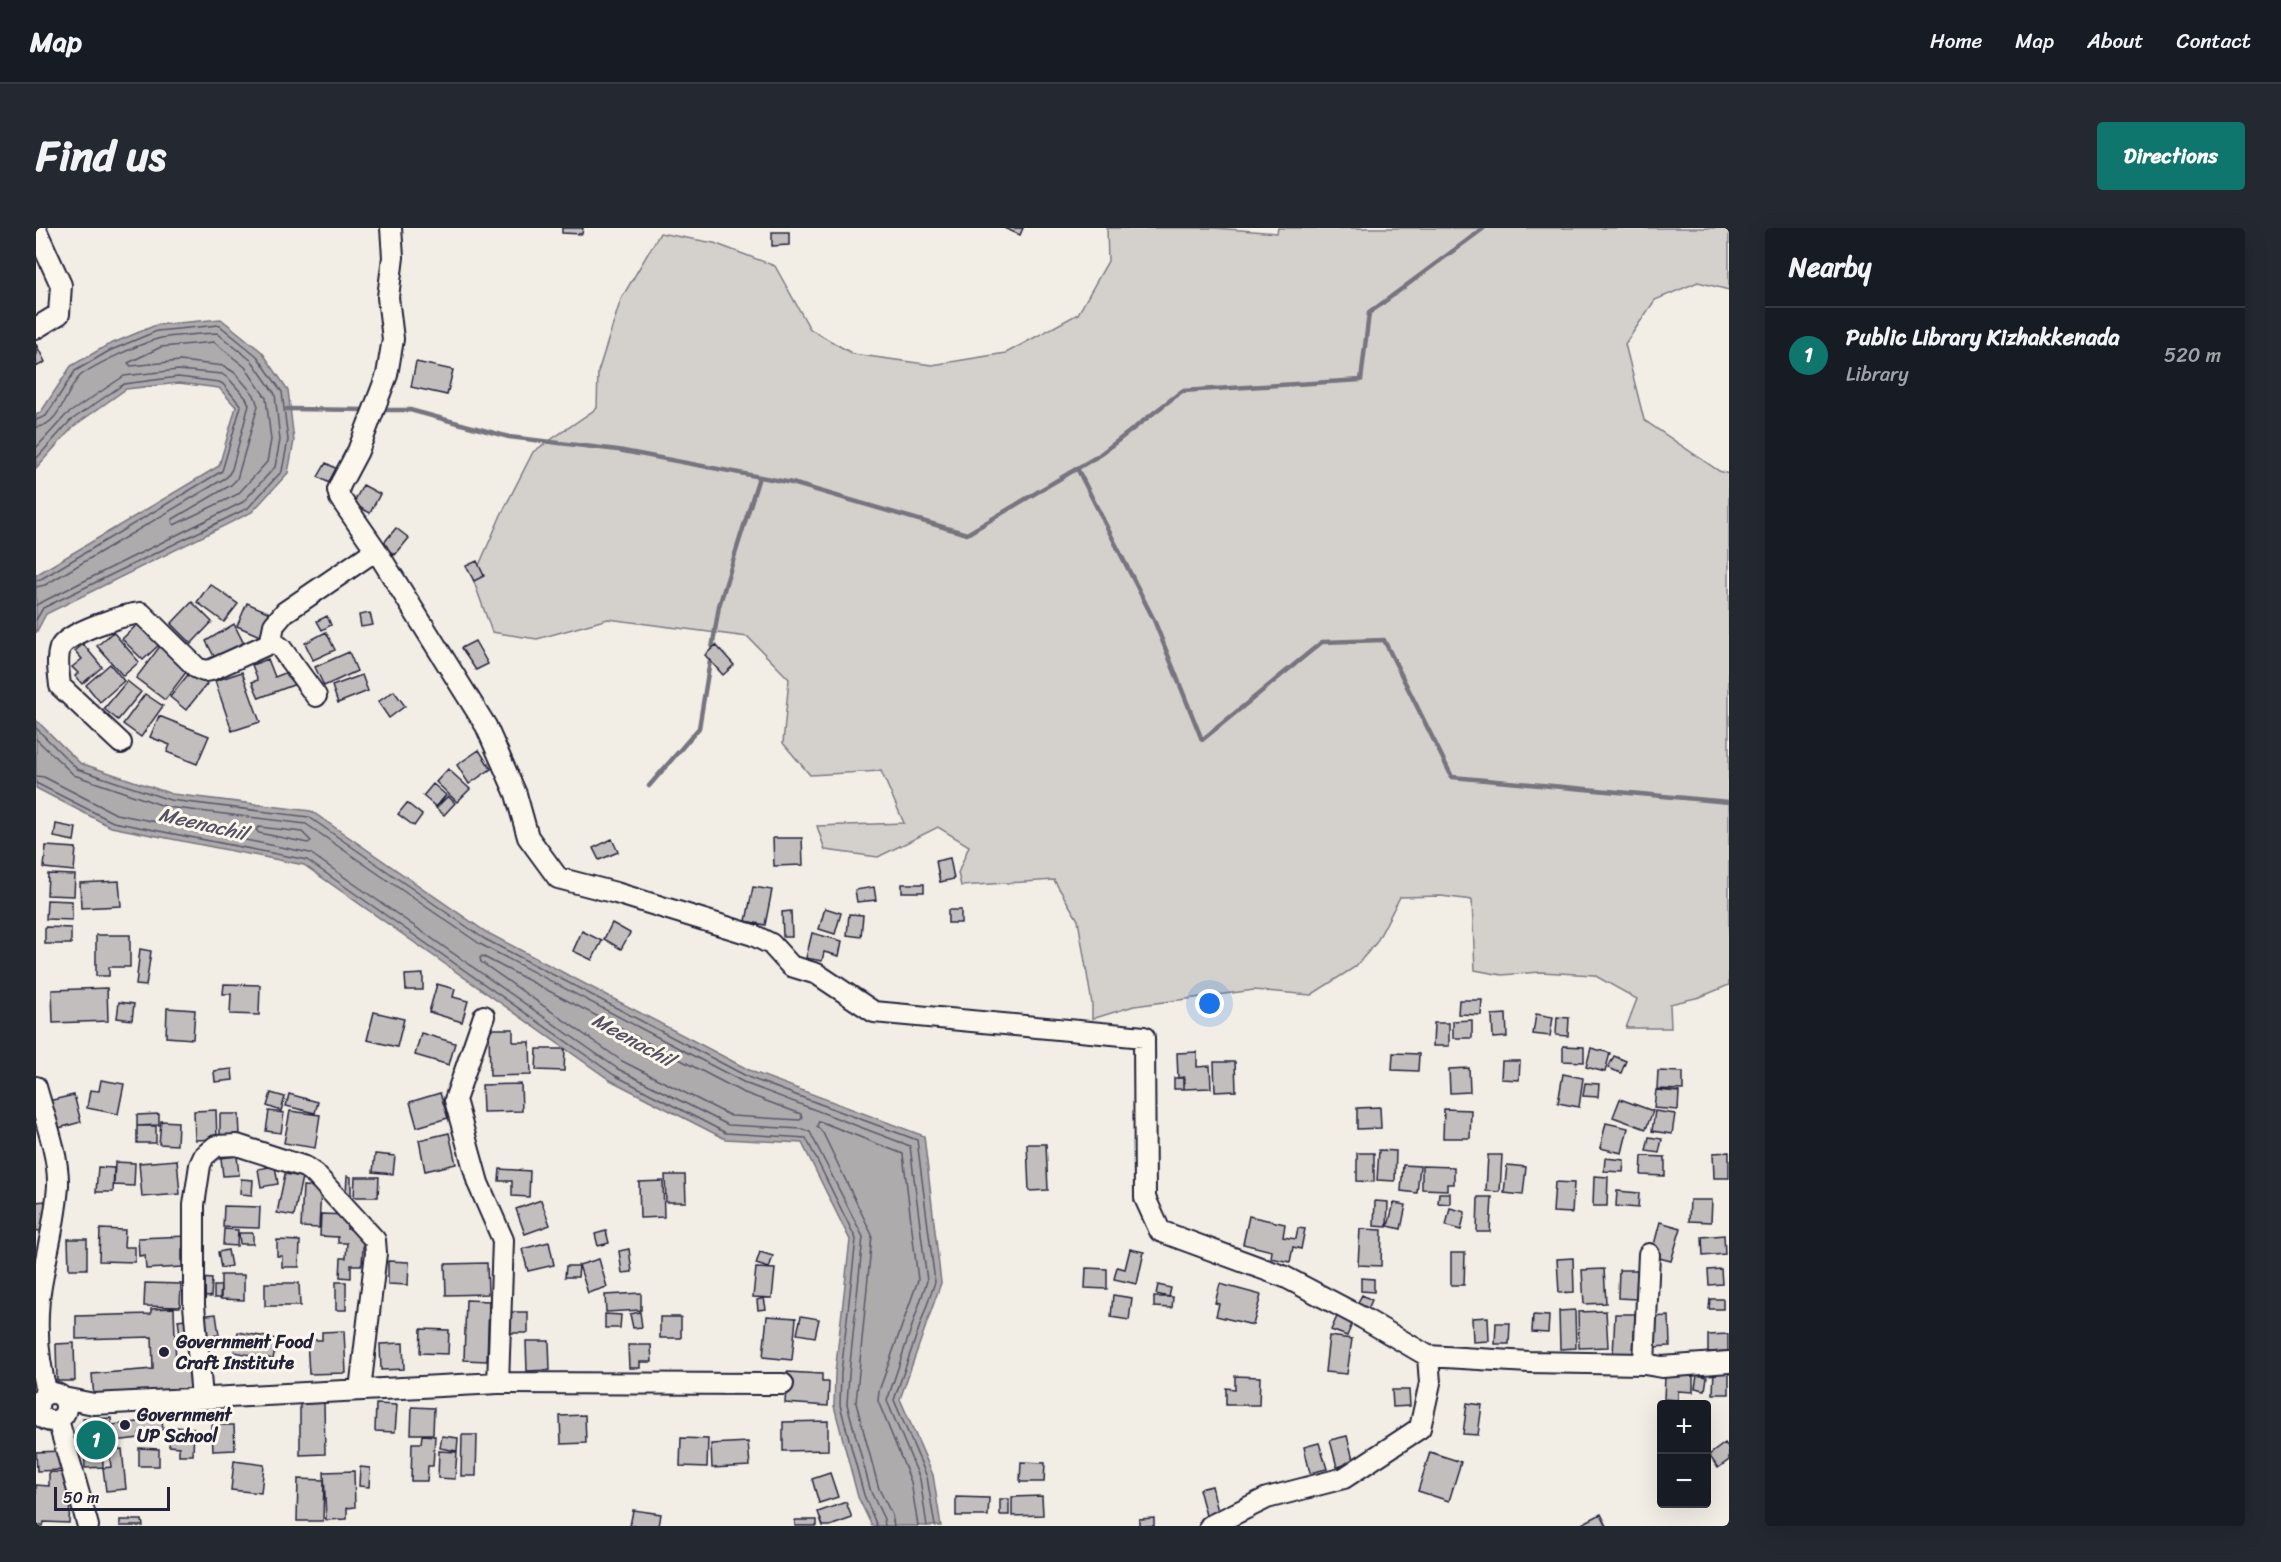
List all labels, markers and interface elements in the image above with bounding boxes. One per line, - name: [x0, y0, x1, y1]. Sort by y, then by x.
- text: Map: [30, 17, 82, 66]
- text: Home: [1930, 22, 1982, 60]
- text: Map: [2015, 22, 2054, 60]
- text: About: [2087, 22, 2144, 60]
- text: Contact: [2177, 22, 2251, 60]
- text: Find us: [36, 119, 166, 193]
- button: Directions: [2097, 122, 2245, 190]
- text: Nearby: [1789, 244, 1871, 290]
- text: Public Library Kizhakkenada: [1846, 318, 2120, 357]
- text: 1: [1804, 338, 1813, 373]
- text: 520 m: [2164, 338, 2221, 373]
- text: Library: [1846, 357, 1909, 392]
- water label: Meenachil: [156, 797, 255, 852]
- your location: [1195, 989, 1224, 1018]
- water label: Meenachil: [585, 1003, 684, 1079]
- place label: Government Food Craft Institute: [175, 1326, 314, 1379]
- marker: Government Food Craft Institute: [157, 1345, 171, 1359]
- place label: Government UP School: [136, 1399, 233, 1452]
- map controls: [1657, 1400, 1711, 1508]
- button: +: [1657, 1400, 1711, 1454]
- pin: 1: [76, 1418, 116, 1462]
- marker: Government UP School: [118, 1418, 132, 1432]
- button: −: [1657, 1454, 1711, 1508]
- text: 50 m: [63, 1483, 99, 1512]
- scale bar: [54, 1484, 170, 1512]

